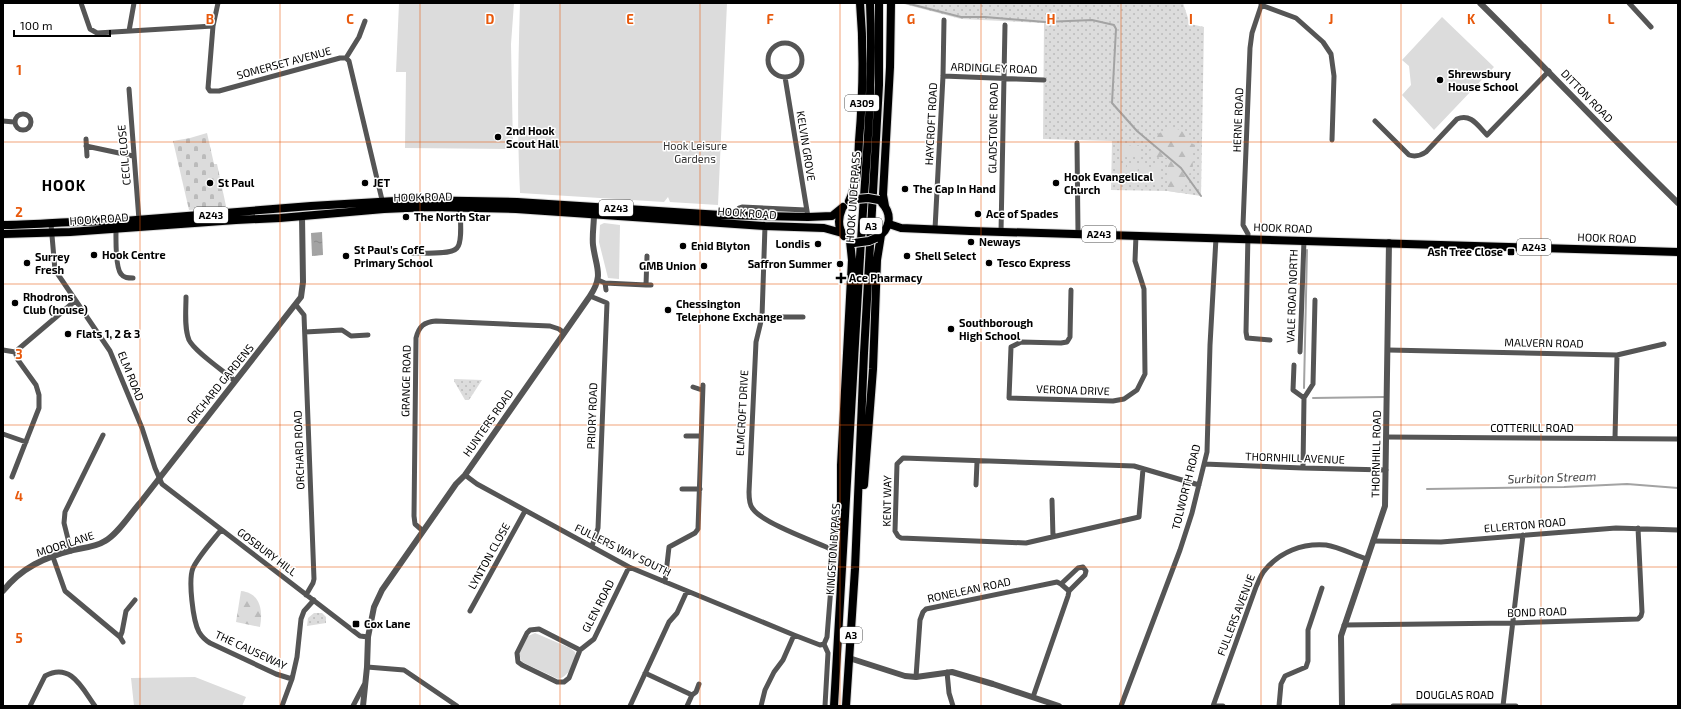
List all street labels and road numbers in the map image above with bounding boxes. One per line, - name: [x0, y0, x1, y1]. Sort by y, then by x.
- street label: SOMERSET AVENUE: [235, 44, 333, 81]
- street label: ARDINGLEY ROAD: [950, 59, 1038, 76]
- street label: DITTON ROAD: [1559, 66, 1616, 125]
- street label: HAYCROFT ROAD: [922, 82, 939, 166]
- street label: GLADSTONE ROAD: [985, 82, 1000, 174]
- street label: HERNE ROAD: [1230, 87, 1245, 153]
- road number: A309: [845, 95, 879, 111]
- street label: KELVIN GROVE: [795, 110, 818, 182]
- street label: CECIL CLOSE: [114, 124, 133, 186]
- street label: HOOK UNDERPASS: [843, 151, 862, 243]
- street label: HOOK ROAD: [393, 189, 453, 204]
- road number: A243: [599, 200, 633, 216]
- street label: HOOK ROAD: [717, 204, 777, 221]
- road number: A243: [194, 207, 228, 223]
- street label: HOOK ROAD: [69, 210, 129, 227]
- road number: A3: [860, 218, 882, 234]
- street label: HOOK ROAD: [1253, 220, 1313, 235]
- road number: A243: [1082, 226, 1116, 242]
- street label: HOOK ROAD: [1577, 230, 1637, 245]
- road number: A243: [1517, 239, 1551, 255]
- street label: VALE ROAD NORTH: [1283, 249, 1300, 343]
- street label: MALVERN ROAD: [1504, 335, 1584, 350]
- street label: ORCHARD GARDENS: [183, 341, 256, 426]
- street label: GRANGE ROAD: [398, 345, 413, 417]
- street label: ELM ROAD: [116, 349, 147, 402]
- street label: ELMCROFT DRIVE: [733, 370, 750, 456]
- street label: PRIORY ROAD: [584, 382, 599, 450]
- street label: VERONA DRIVE: [1036, 382, 1110, 397]
- street label: HUNTERS ROAD: [460, 387, 515, 459]
- street label: ORCHARD ROAD: [291, 410, 306, 490]
- street label: THORNHILL ROAD: [1368, 410, 1383, 498]
- street label: COTTERILL ROAD: [1490, 421, 1574, 434]
- street label: TOLWORTH ROAD: [1169, 443, 1202, 531]
- street label: THORNHILL AVENUE: [1245, 449, 1345, 466]
- street label: KENT WAY: [880, 474, 893, 527]
- street label: KINGSTON BYPASS: [823, 502, 842, 595]
- street label: ELLERTON ROAD: [1483, 514, 1567, 535]
- street label: LYNTON CLOSE: [465, 520, 512, 591]
- street label: FULLERS WAY SOUTH: [573, 521, 673, 579]
- street label: GOSBURY HILL: [235, 525, 300, 578]
- street label: MOOR LANE: [34, 528, 95, 559]
- street label: FULLERS AVENUE: [1214, 572, 1257, 658]
- street label: RONELEAN ROAD: [926, 574, 1012, 605]
- street label: GLEN ROAD: [579, 577, 616, 634]
- street label: BOND ROAD: [1507, 604, 1567, 619]
- street label: THE CAUSEWAY: [213, 627, 290, 672]
- road number: A3: [840, 627, 862, 643]
- street label: DOUGLAS ROAD: [1416, 688, 1494, 701]

